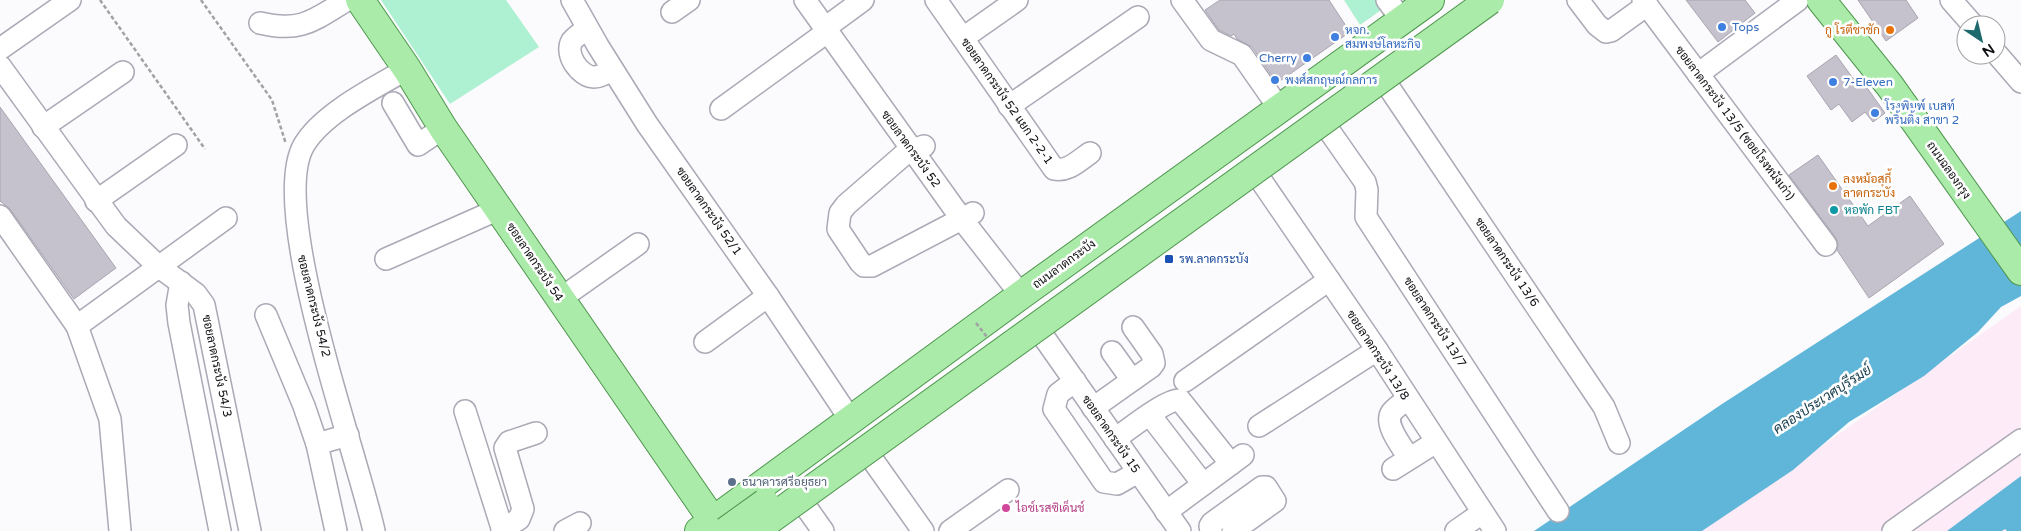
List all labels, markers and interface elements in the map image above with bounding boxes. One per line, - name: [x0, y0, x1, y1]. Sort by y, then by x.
- north arrow: [1956, 15, 2006, 65]
- place label: Tops: [1732, 20, 1759, 34]
- marker: Tops: [1716, 21, 1728, 33]
- place label: กู โรตีชาชัก: [1825, 22, 1880, 38]
- place label: หจก. สมพงษ์โลหะกิจ: [1345, 23, 1421, 51]
- marker: กู โรตีชาชัก: [1884, 24, 1896, 36]
- marker: หจก. สมพงษ์โลหะกิจ: [1329, 31, 1341, 43]
- street label: ซอยลาดกระบัง 52 แยก 2-2-1: [958, 35, 1056, 167]
- text: N: [1979, 40, 1998, 60]
- street label: ซอยลาดกระบัง 13/5 (ซอยโรงหนังเก่า): [1672, 43, 1799, 203]
- place label: Cherry: [1259, 51, 1298, 65]
- marker: Cherry: [1301, 52, 1313, 64]
- place label: พงศ์สกฤษณ์กลการ: [1285, 72, 1378, 87]
- marker: พงศ์สกฤษณ์กลการ: [1269, 74, 1281, 86]
- place label: 7-Eleven: [1843, 75, 1893, 89]
- marker: 7-Eleven: [1827, 76, 1839, 88]
- place label: โรงพิมพ์ เบสท์ พริ้นติ้ง สาขา 2: [1884, 98, 1959, 127]
- marker: โรงพิมพ์ เบสท์ พริ้นติ้ง สาขา 2: [1869, 107, 1881, 119]
- street label: ซอยลาดกระบัง 52: [878, 108, 944, 190]
- street label: ถนนฉลองกรุง: [1922, 139, 1974, 202]
- street label: ซอยลาดกระบัง 52/1: [673, 164, 745, 258]
- place label: ลงหม้อสุกี้ ลาดกระบัง: [1843, 168, 1895, 200]
- marker: ลงหม้อสุกี้ ลาดกระบัง: [1827, 180, 1839, 192]
- place label: หอพัก FBT: [1844, 203, 1900, 217]
- marker: หอพัก FBT: [1828, 204, 1840, 216]
- street label: ซอยลาดกระบัง 13/6: [1472, 215, 1542, 309]
- street label: ซอยลาดกระบัง 54: [504, 220, 567, 304]
- street label: ถนนลาดกระบัง: [1030, 236, 1098, 292]
- place label: รพ.ลาดกระบัง: [1179, 252, 1249, 266]
- marker: รพ.ลาดกระบัง: [1163, 253, 1175, 265]
- street label: ซอยลาดกระบัง 54/2: [295, 254, 333, 358]
- street label: ซอยลาดกระบัง 13/7: [1401, 274, 1469, 370]
- street label: ซอยลาดกระบัง 13/8: [1344, 307, 1412, 403]
- street label: ซอยลาดกระบัง 54/3: [199, 313, 235, 419]
- water label: คลองประเวศบุรีรมย์: [1769, 359, 1877, 438]
- street label: ซอยลาดกระบัง 15: [1079, 392, 1143, 476]
- place label: ธนาคารศรีอยุธยา: [742, 474, 827, 491]
- marker: ธนาคารศรีอยุธยา: [726, 476, 738, 488]
- place label: ไอช์เรสซิเด็นช์: [1015, 499, 1085, 515]
- marker: ไอช์เรสซิเด็นช์: [1000, 502, 1012, 514]

